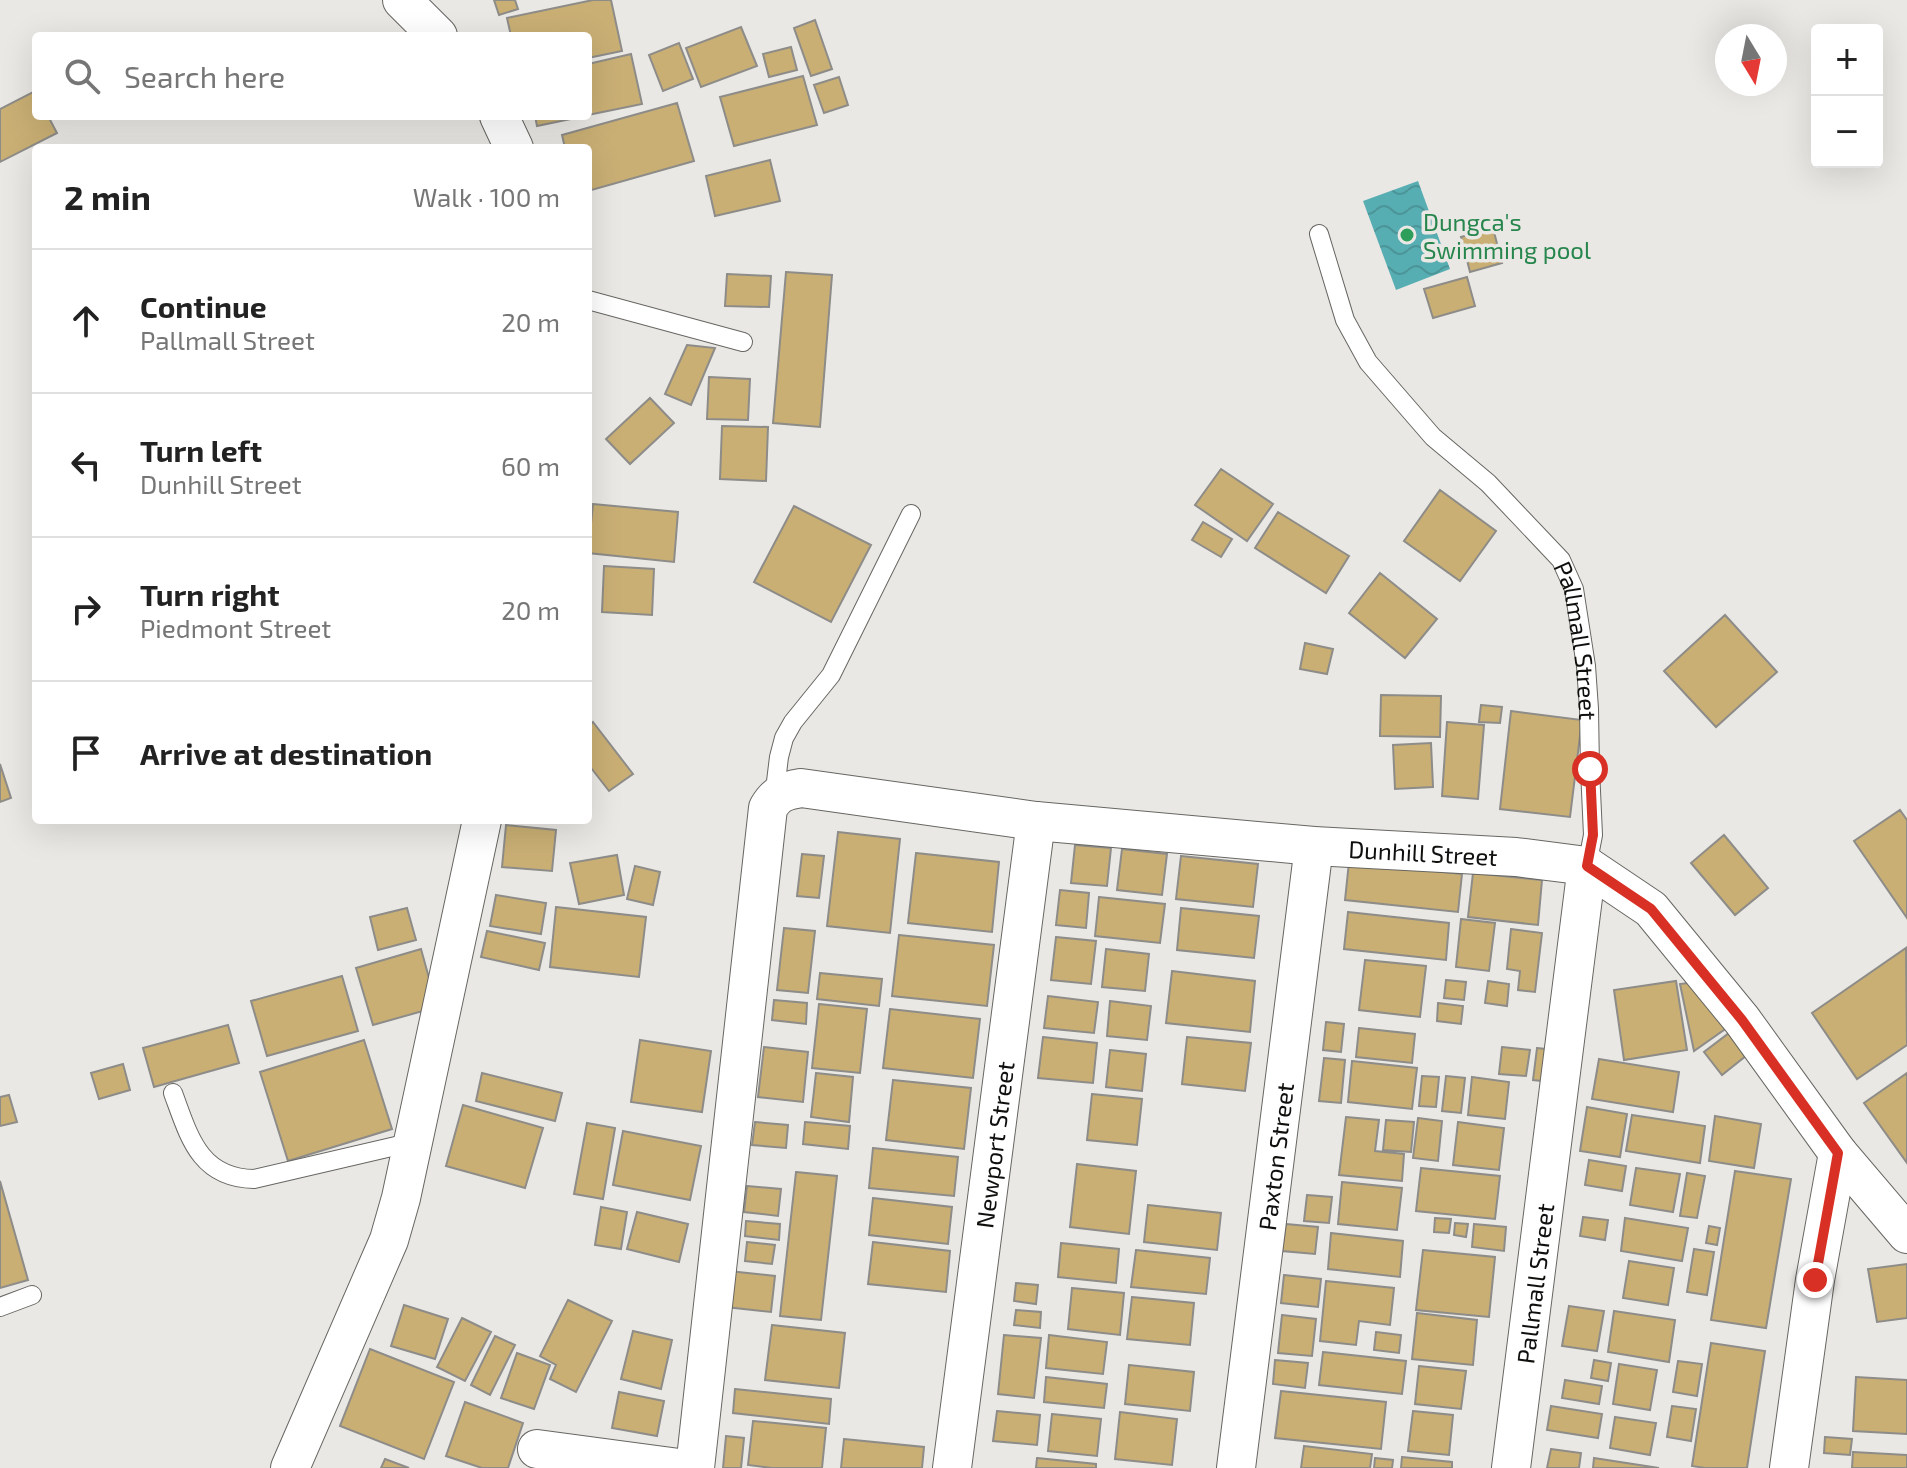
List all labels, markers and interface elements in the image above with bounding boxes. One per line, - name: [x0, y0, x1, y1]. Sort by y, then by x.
- north arrow: [1715, 24, 1787, 96]
- map controls: [1811, 24, 1883, 168]
- button: +: [1811, 24, 1883, 96]
- search box: [32, 32, 592, 120]
- icon: search: [60, 54, 104, 98]
- text: Search here: [124, 58, 285, 94]
- button: −: [1811, 96, 1883, 168]
- text: 2 min: [64, 176, 151, 217]
- text: Walk · 100 m: [413, 181, 560, 212]
- place label: Dungca's Swimming pool: [1423, 207, 1591, 264]
- marker: Dungca's Swimming pool: [1398, 226, 1416, 244]
- text: Continue: [140, 288, 267, 324]
- icon: ahead: [64, 299, 108, 343]
- text: 20 m: [501, 306, 560, 337]
- text: Pallmall Street: [140, 324, 315, 355]
- text: Turn left: [140, 432, 262, 468]
- icon: left: [64, 443, 108, 487]
- text: 60 m: [501, 450, 560, 481]
- text: Dunhill Street: [140, 468, 302, 499]
- street label: Pallmall Street: [1549, 556, 1604, 720]
- text: Turn right: [140, 576, 280, 612]
- icon: right: [64, 587, 108, 631]
- text: 20 m: [501, 594, 560, 625]
- text: Piedmont Street: [140, 612, 331, 643]
- icon: arrive: [64, 731, 108, 775]
- text: Arrive at destination: [140, 735, 432, 771]
- route start: [1572, 751, 1608, 787]
- street label: Dunhill Street: [1348, 833, 1498, 870]
- street label: Newport Street: [969, 1060, 1019, 1230]
- street label: Paxton Street: [1251, 1081, 1299, 1232]
- street label: Pallmall Street: [1510, 1202, 1559, 1365]
- route end: [1797, 1262, 1833, 1298]

